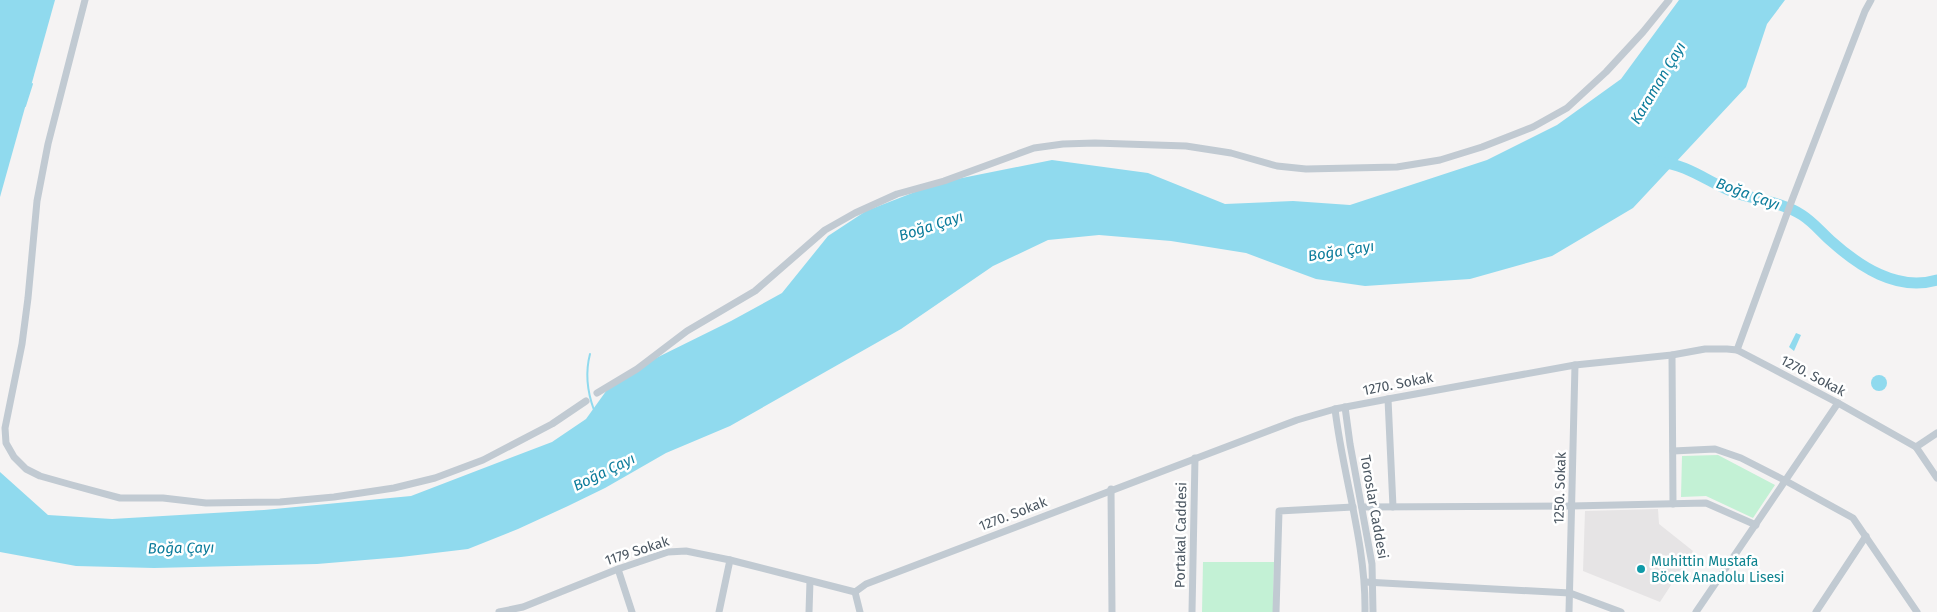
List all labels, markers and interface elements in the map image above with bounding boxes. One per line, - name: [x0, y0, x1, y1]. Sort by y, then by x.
- water label: Karaman Çayı: [1626, 39, 1690, 127]
- water label: Boğa Çayı: [1714, 174, 1782, 214]
- water label: Boğa Çayı: [896, 207, 966, 245]
- water label: Boğa Çayı: [1307, 237, 1375, 265]
- street label: 1270. Sokak: [1778, 352, 1849, 401]
- street label: 1270. Sokak: [1361, 369, 1435, 399]
- water label: Boğa Çayı: [570, 449, 638, 495]
- street label: 1250. Sokak: [1550, 451, 1570, 524]
- street label: Toroslar Caddesi: [1356, 454, 1392, 560]
- street label: Portakal Caddesi: [1172, 482, 1190, 588]
- street label: 1270. Sokak: [977, 493, 1050, 535]
- street label: 1179 Sokak: [603, 532, 672, 569]
- water label: Boğa Çayı: [147, 538, 215, 558]
- place label: Muhittin Mustafa Böcek Anadolu Lisesi: [1651, 553, 1785, 586]
- marker: Muhittin Mustafa Böcek Anadolu Lisesi: [1635, 563, 1647, 575]

